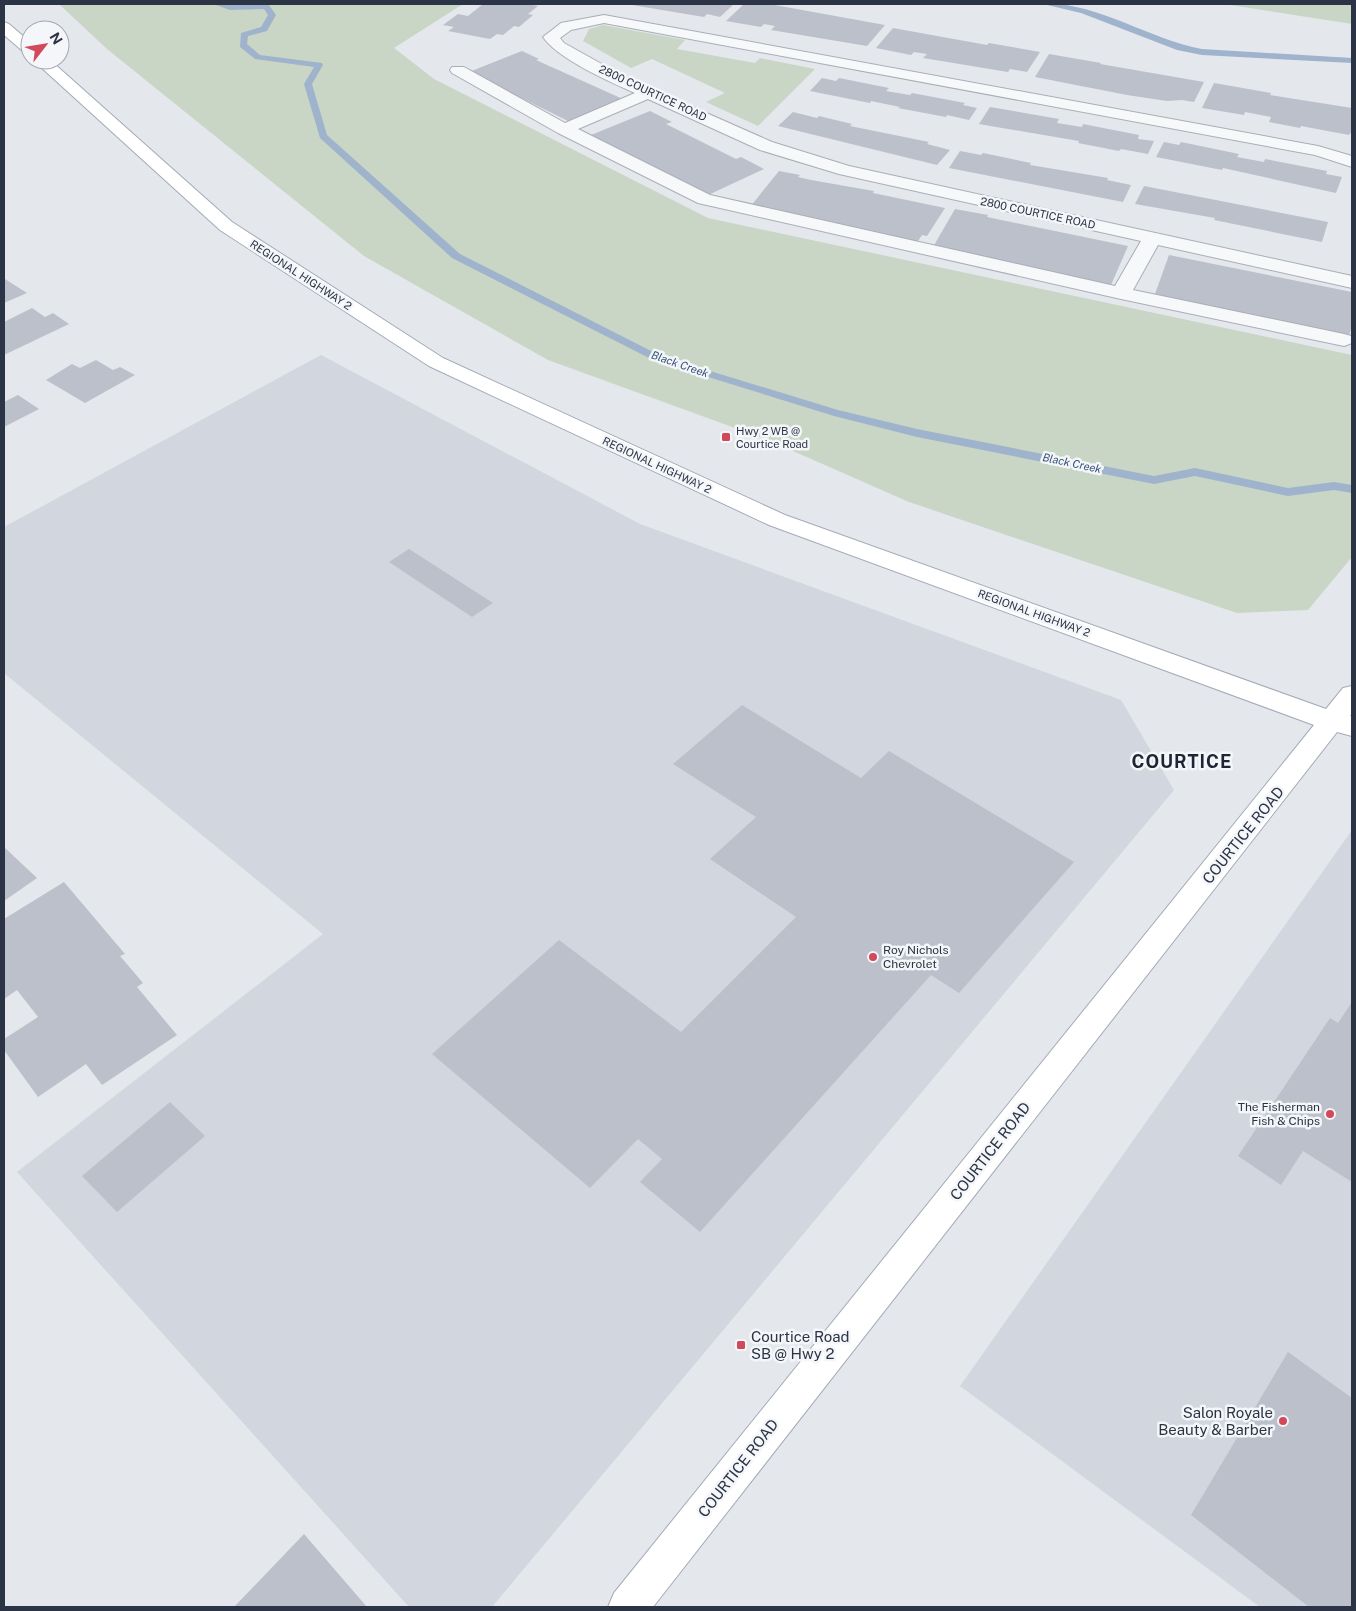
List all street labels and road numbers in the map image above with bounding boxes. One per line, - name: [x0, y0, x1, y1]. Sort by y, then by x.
- street label: 2800 COURTICE ROAD: [597, 63, 709, 123]
- street label: 2800 COURTICE ROAD: [979, 195, 1097, 231]
- street label: REGIONAL HIGHWAY 2: [248, 238, 354, 313]
- street label: REGIONAL HIGHWAY 2: [601, 434, 714, 496]
- street label: REGIONAL HIGHWAY 2: [976, 587, 1092, 639]
- street label: COURTICE ROAD: [1199, 783, 1287, 887]
- street label: COURTICE ROAD: [946, 1099, 1034, 1203]
- street label: COURTICE ROAD: [694, 1416, 782, 1520]

